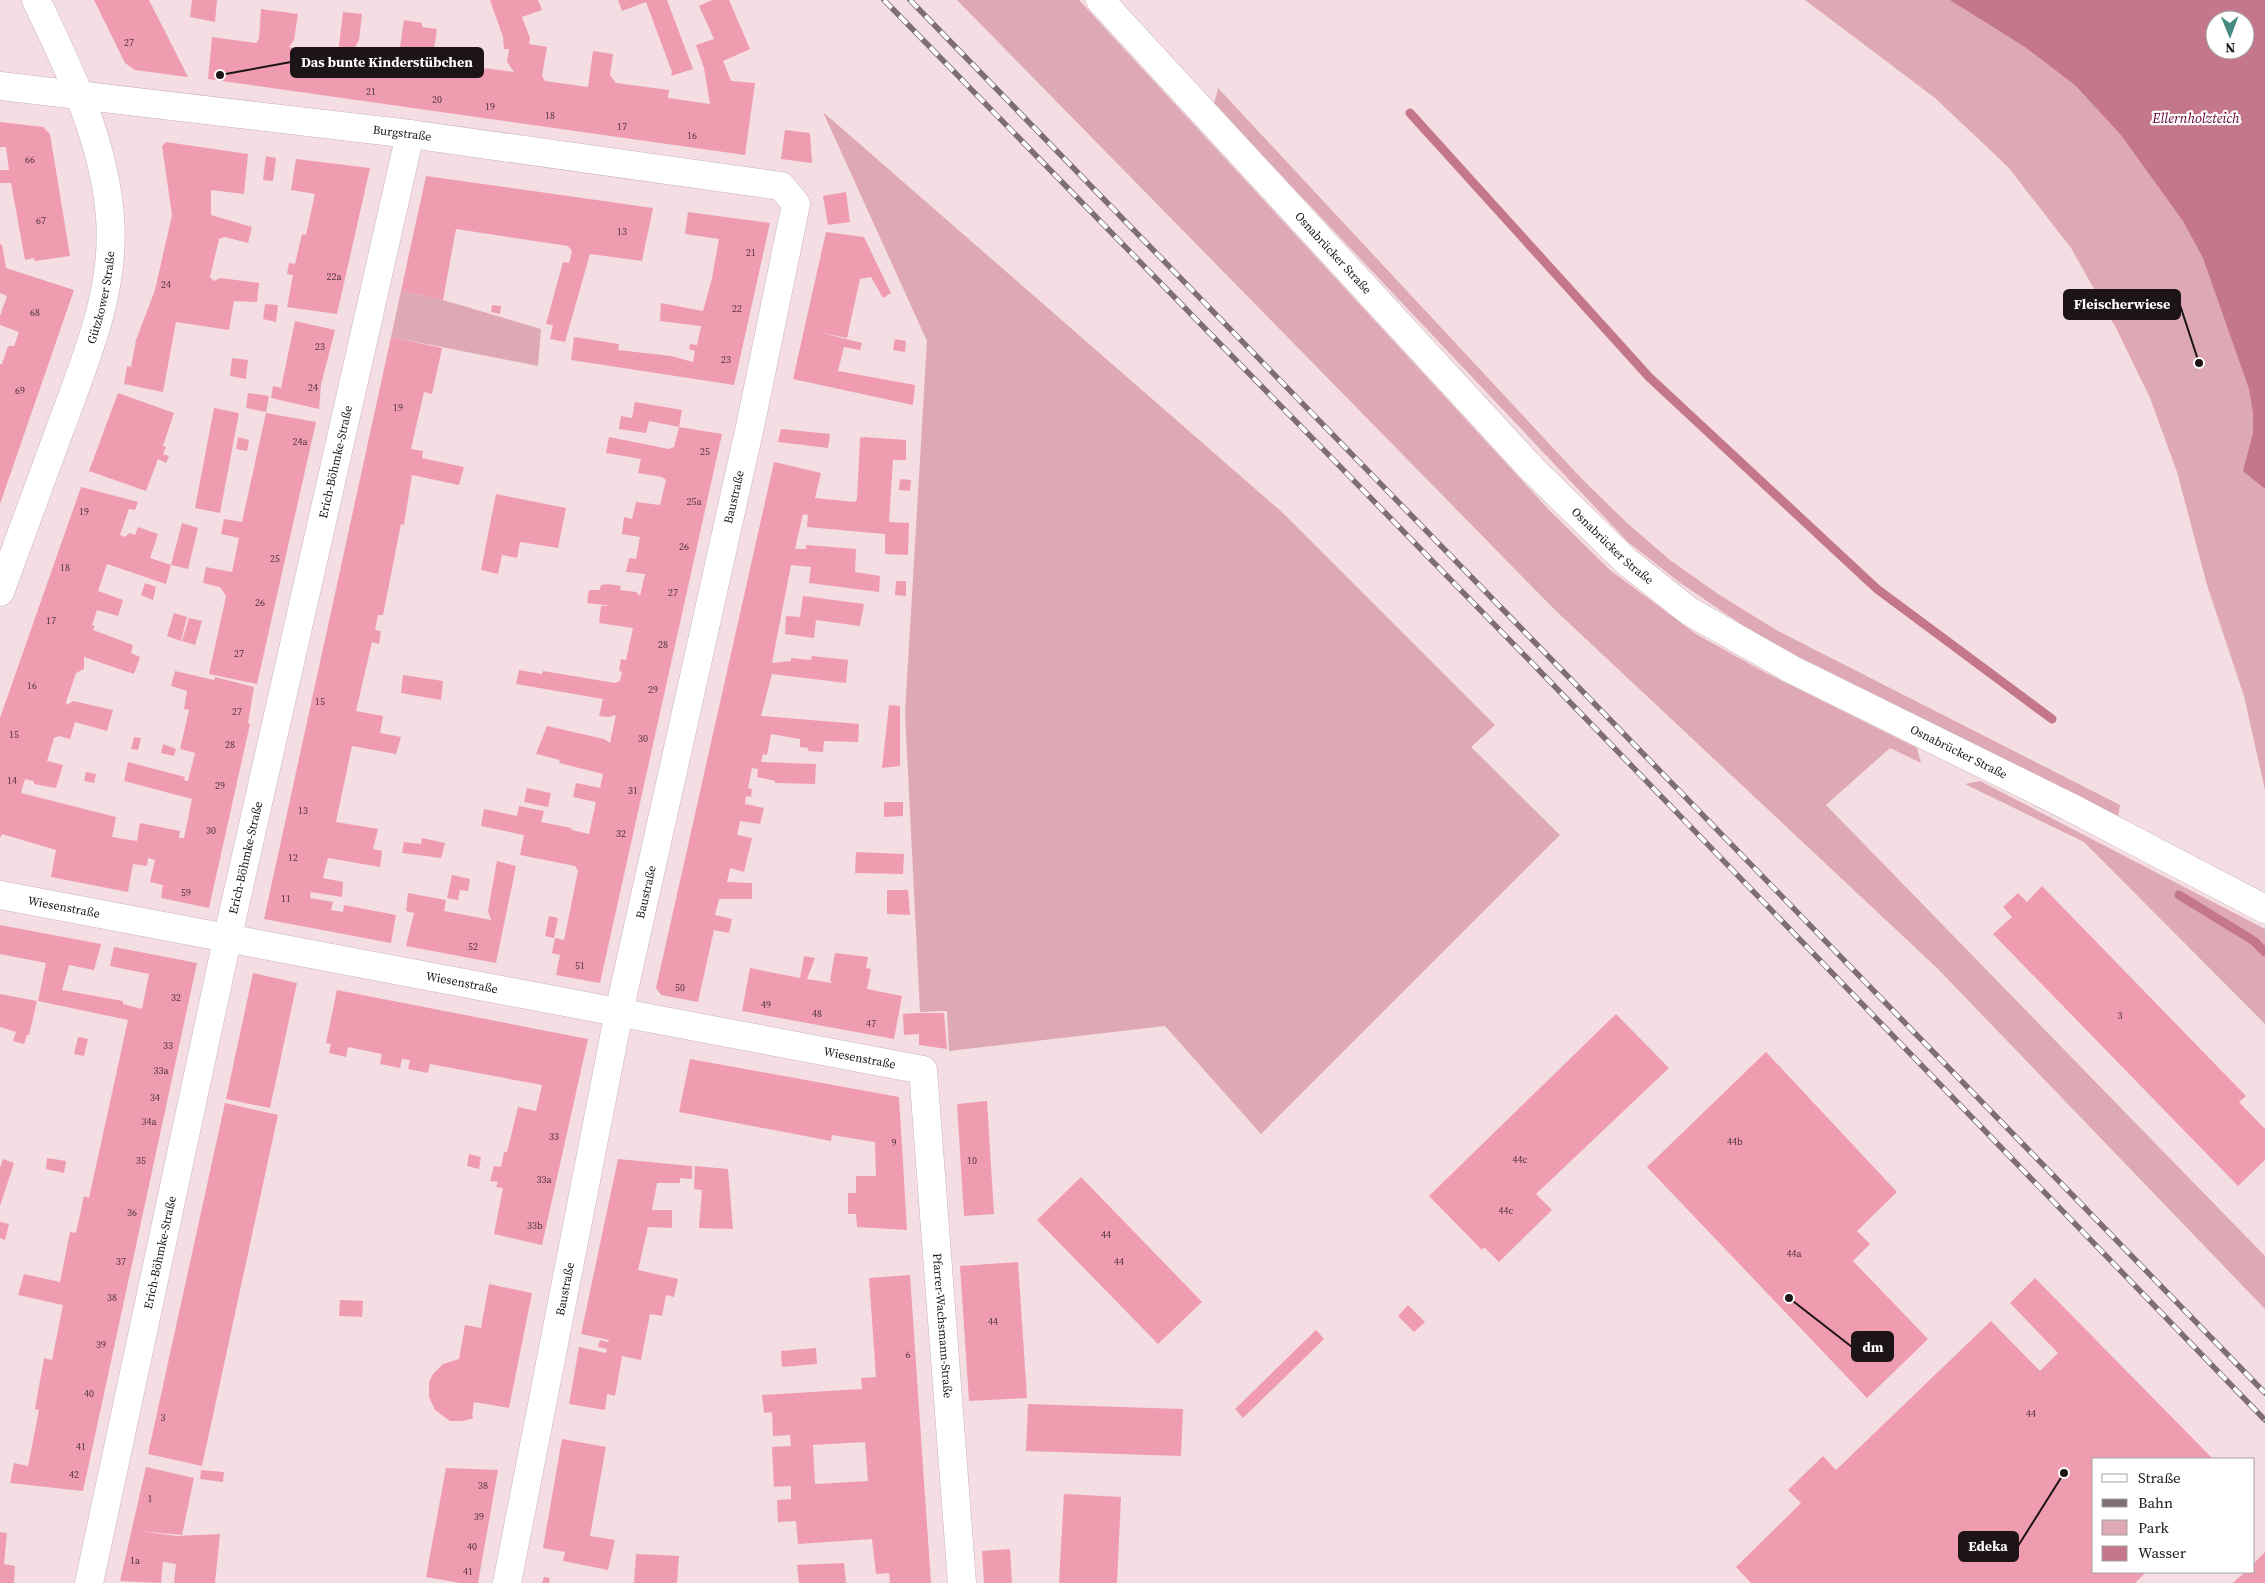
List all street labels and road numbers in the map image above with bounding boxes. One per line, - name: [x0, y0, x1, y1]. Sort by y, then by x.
- street label: Burgstraße: [372, 122, 433, 145]
- street label: Osnabrücker Straße: [1291, 208, 1375, 298]
- street label: Gützkower Straße: [83, 250, 118, 346]
- street label: Erich-Böhmke-Straße: [315, 404, 356, 520]
- street label: Baustraße: [720, 469, 748, 525]
- street label: Osnabrücker Straße: [1568, 504, 1657, 588]
- street label: Osnabrücker Straße: [1907, 721, 2010, 783]
- street label: Erich-Böhmke-Straße: [225, 800, 266, 916]
- street label: Baustraße: [632, 864, 660, 920]
- street label: Wiesenstraße: [26, 892, 101, 922]
- street label: Wiesenstraße: [424, 968, 499, 997]
- street label: Wiesenstraße: [822, 1043, 897, 1073]
- street label: Erich-Böhmke-Straße: [140, 1195, 180, 1311]
- street label: Pfarrer-Wachsmann-Straße: [929, 1253, 956, 1399]
- street label: Baustraße: [552, 1261, 578, 1317]

